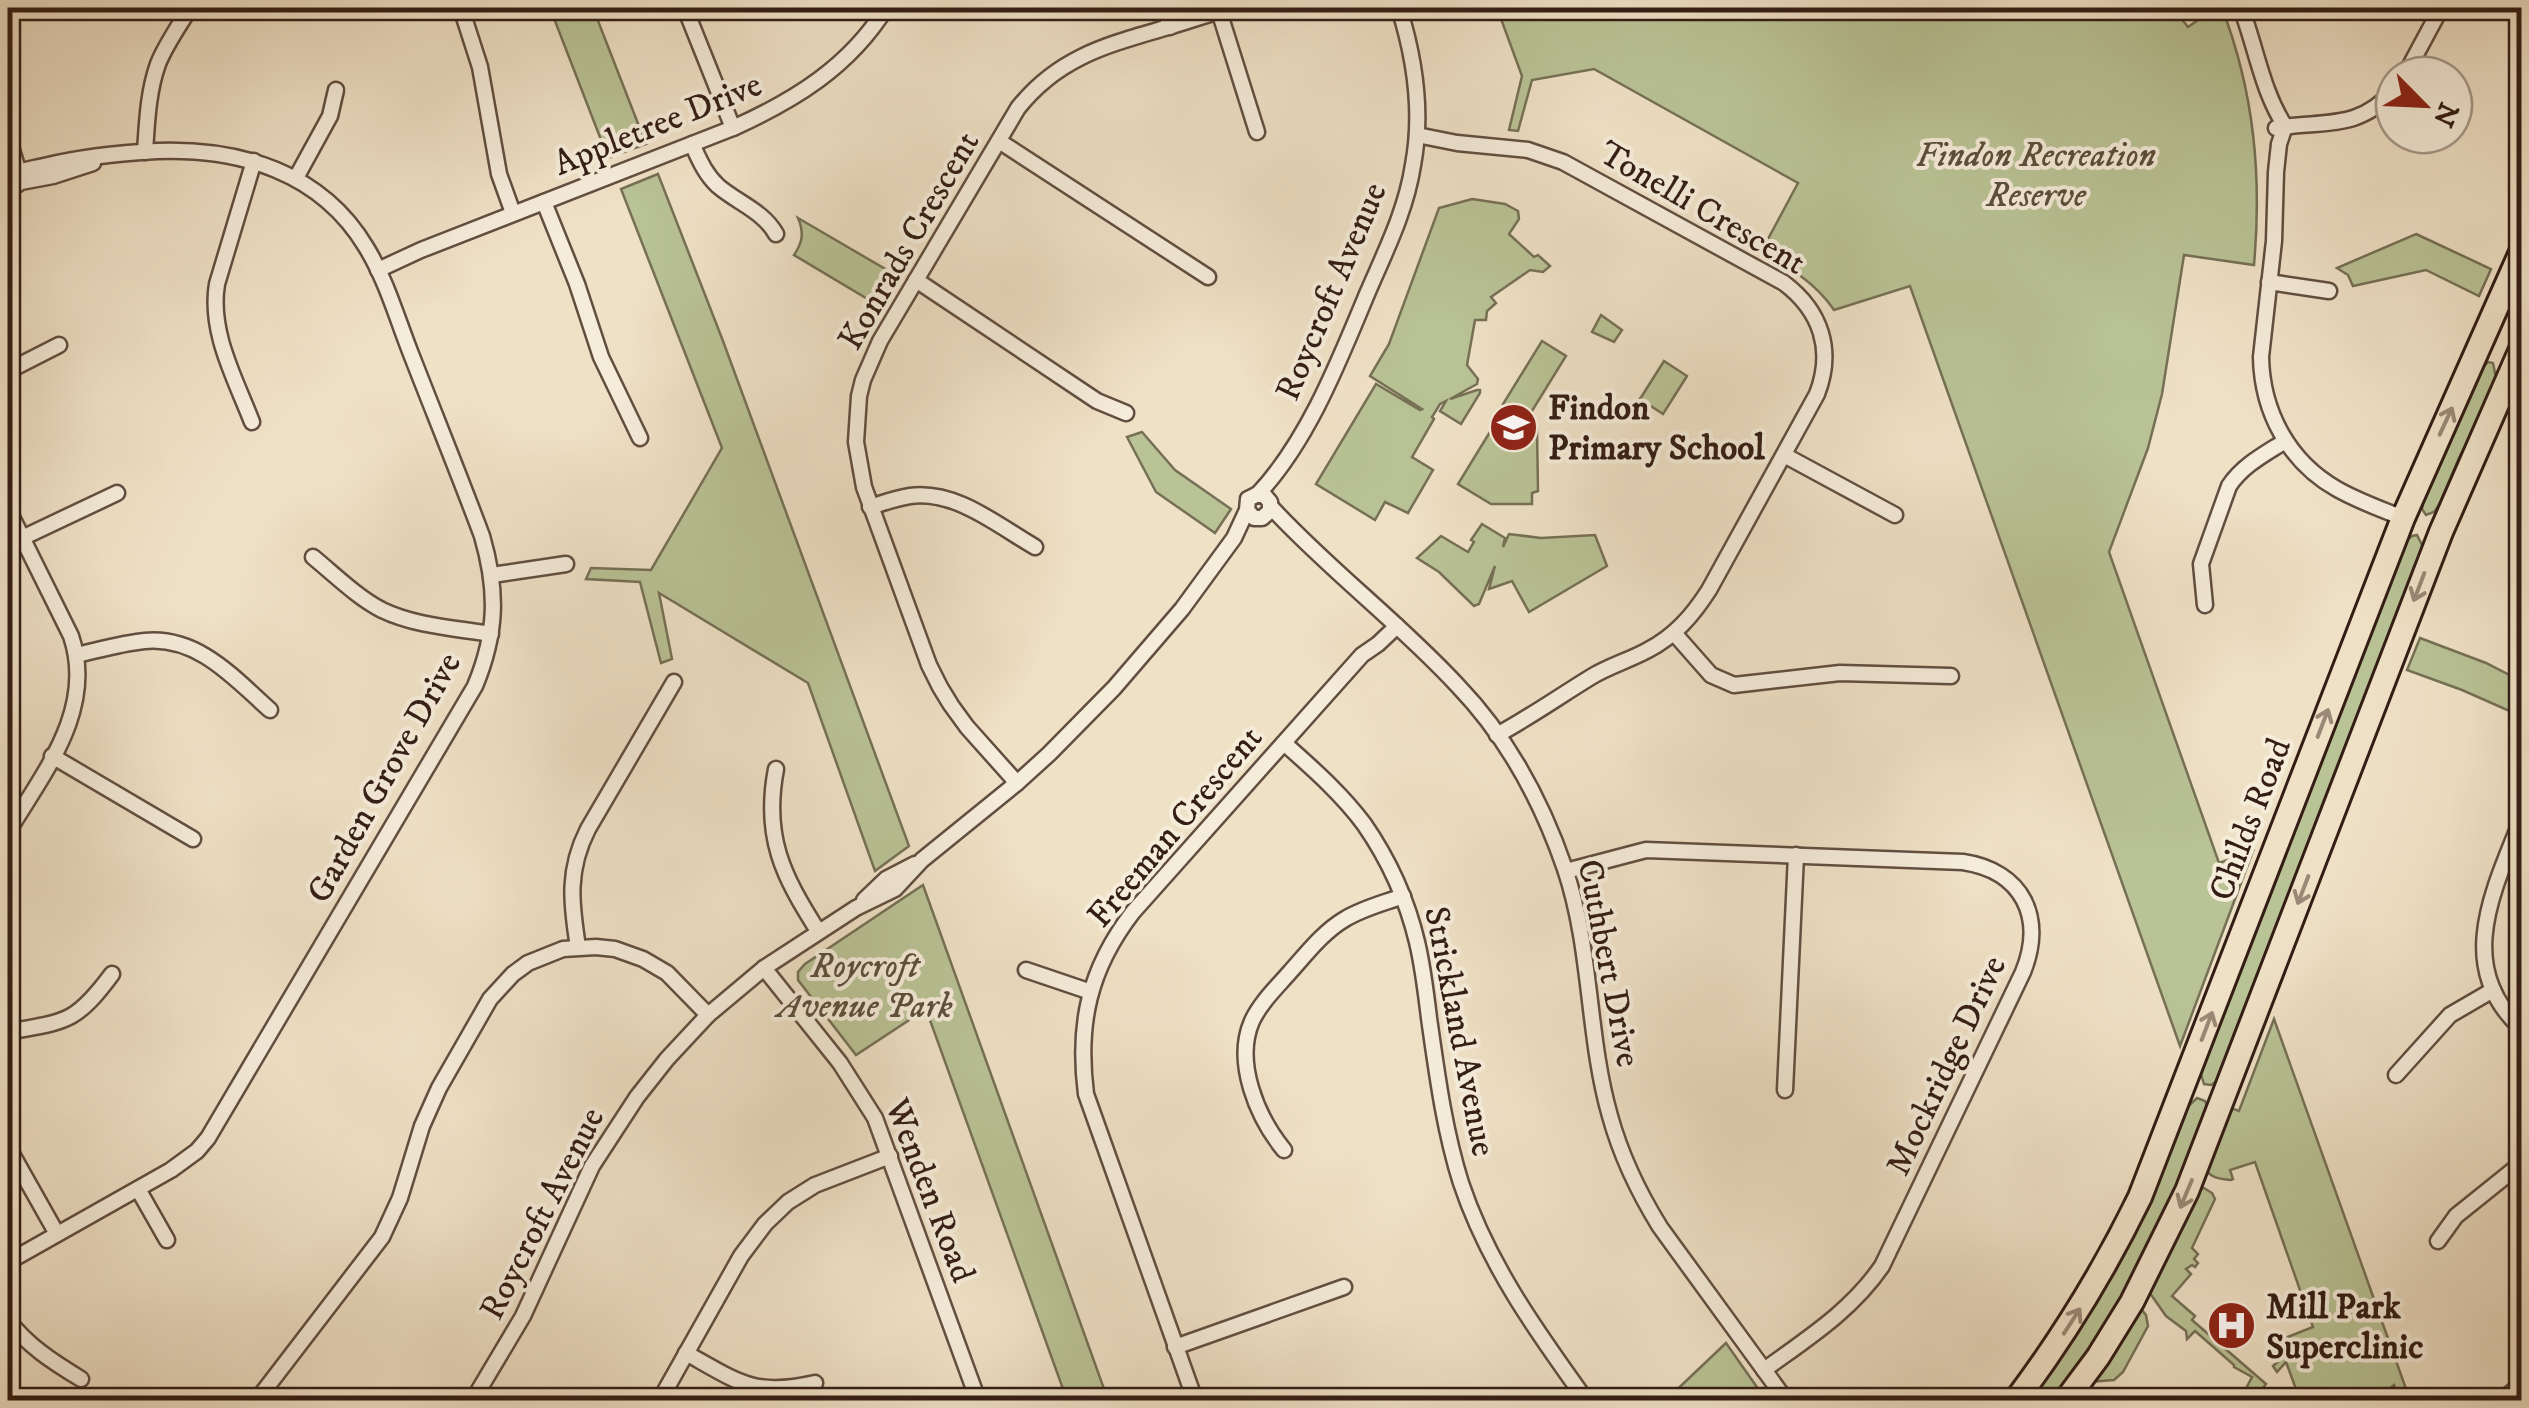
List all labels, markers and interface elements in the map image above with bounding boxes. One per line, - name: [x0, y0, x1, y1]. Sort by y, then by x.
- north arrow: [2374, 55, 2474, 155]
- street label: Appletree Drive: [547, 63, 768, 187]
- text: N: [2425, 97, 2466, 132]
- street label: Konrads Crescent: [829, 124, 990, 358]
- street label: Tonelli Crescent: [1591, 132, 1813, 286]
- park label: Findon Recreation Reserve: [1916, 134, 2156, 218]
- street label: Roycroft Avenue: [1266, 176, 1397, 407]
- place label: Findon Primary School: [1548, 387, 1765, 471]
- school or university icon: Findon Primary School: [1487, 401, 1539, 453]
- one-way arrow: [2437, 407, 2456, 437]
- one-way arrow: [2409, 571, 2427, 602]
- street label: Garden Grove Drive: [298, 645, 472, 911]
- one-way arrow: [2316, 708, 2334, 738]
- street label: Freeman Crescent: [1078, 717, 1273, 937]
- street label: Childs Road: [2200, 732, 2302, 907]
- street label: Cuthbert Drive: [1566, 856, 1650, 1071]
- one-way arrow: [2293, 874, 2311, 905]
- street label: Strickland Avenue: [1413, 903, 1505, 1160]
- park label: Roycroft Avenue Park: [773, 945, 953, 1029]
- street label: Mockridge Drive: [1877, 949, 2017, 1183]
- one-way arrow: [2199, 1011, 2217, 1042]
- street label: Wenden Road: [874, 1092, 984, 1289]
- street label: Roycroft Avenue: [470, 1100, 615, 1327]
- one-way arrow: [2176, 1178, 2194, 1209]
- place label: Mill Park Superclinic: [2266, 1286, 2423, 1370]
- hospital icon: Mill Park Superclinic: [2205, 1300, 2257, 1352]
- one-way arrow: [2061, 1307, 2082, 1335]

